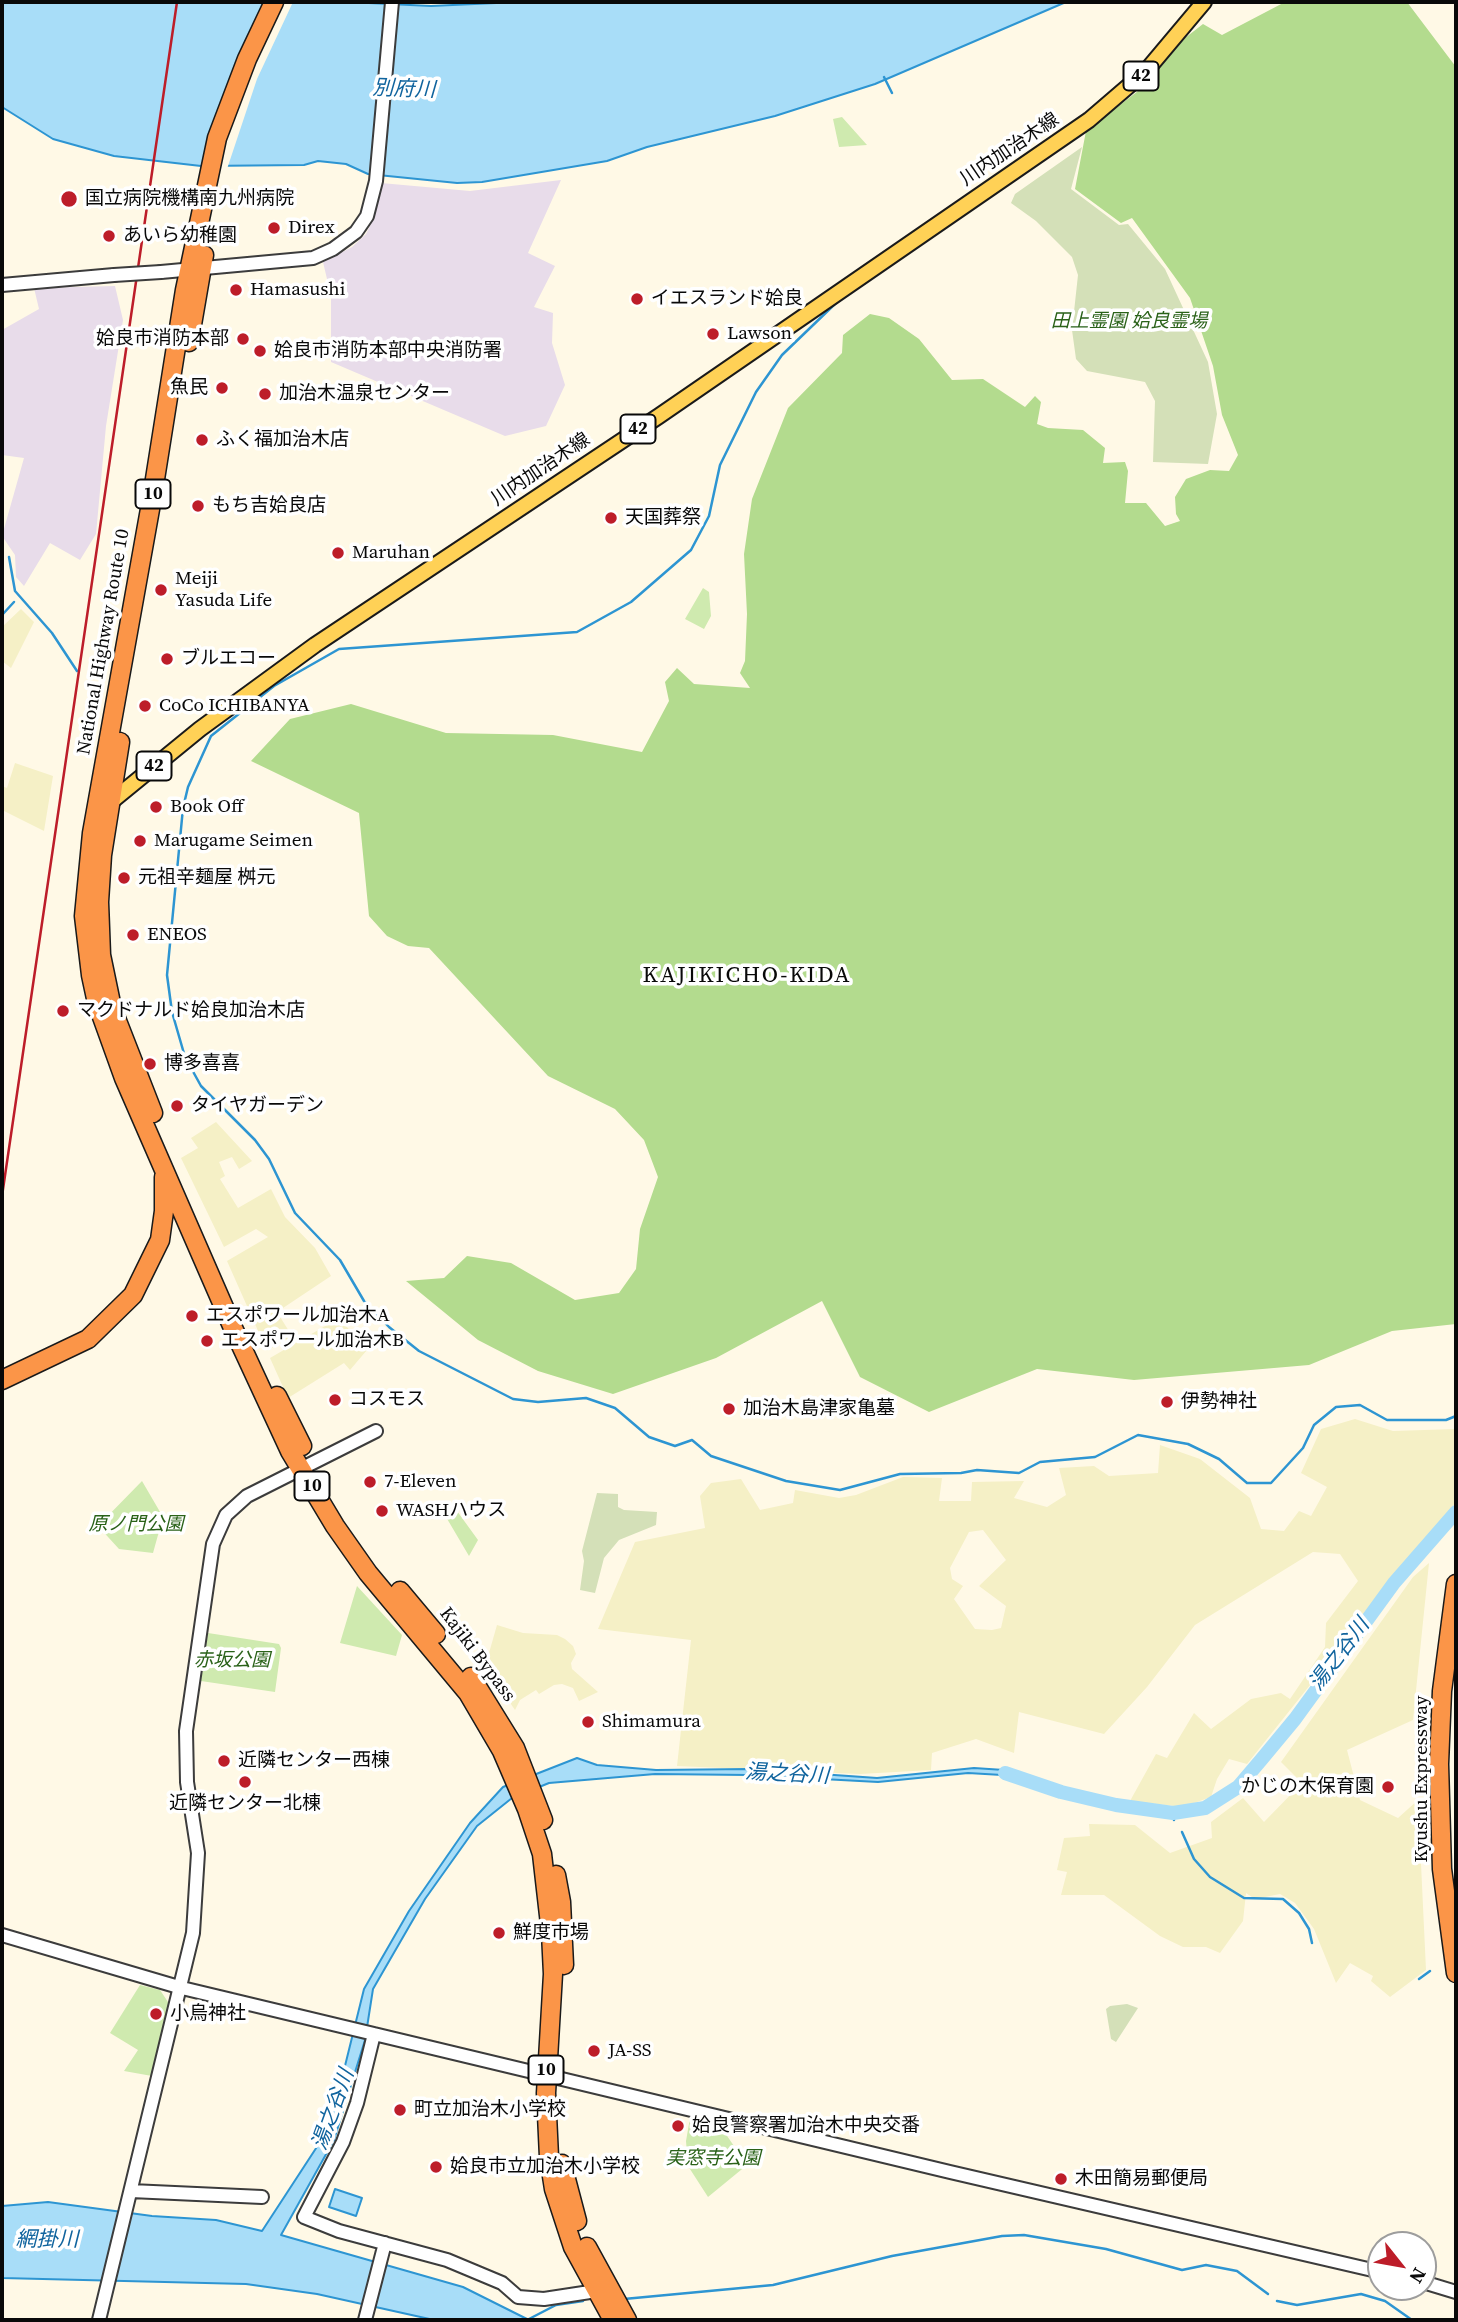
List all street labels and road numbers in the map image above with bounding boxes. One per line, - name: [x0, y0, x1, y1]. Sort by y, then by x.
- road number: 42: [1124, 62, 1158, 90]
- street label: 川内加治木線: [956, 109, 1064, 191]
- road number: 42: [620, 414, 656, 444]
- street label: 川内加治木線: [487, 429, 595, 511]
- road number: 10: [136, 480, 170, 508]
- street label: National Highway Route 10: [73, 527, 135, 757]
- road number: 42: [136, 752, 172, 780]
- road number: 10: [294, 1471, 330, 1500]
- street label: Kajiki Bypass: [434, 1603, 520, 1707]
- street label: Kyushu Expressway: [1411, 1695, 1433, 1863]
- road number: 10: [528, 2056, 564, 2084]

